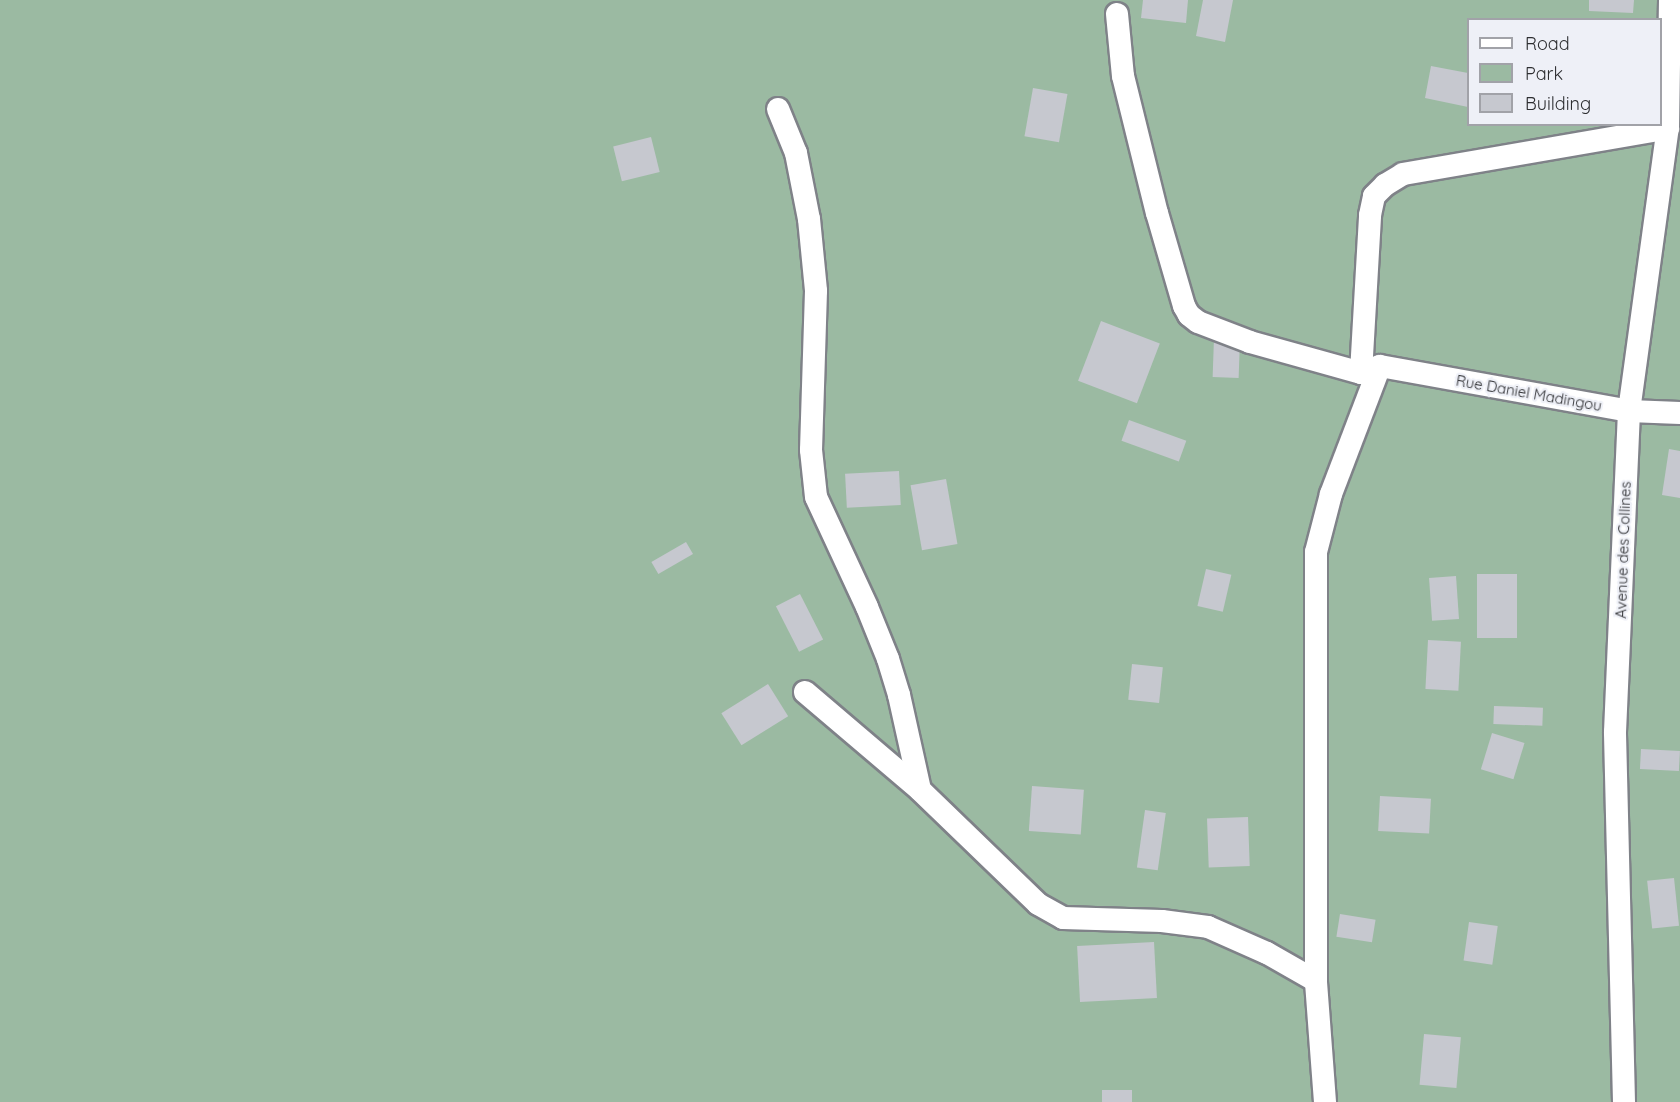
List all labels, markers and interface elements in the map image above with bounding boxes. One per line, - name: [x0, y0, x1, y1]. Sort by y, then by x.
- legend: [1467, 18, 1662, 126]
- text: Road: [1525, 32, 1570, 55]
- text: Park: [1525, 62, 1563, 85]
- text: Building: [1525, 92, 1591, 115]
- street label: Rue Daniel Madingou: [1455, 371, 1603, 415]
- street label: Avenue des Collines: [1612, 481, 1634, 619]

